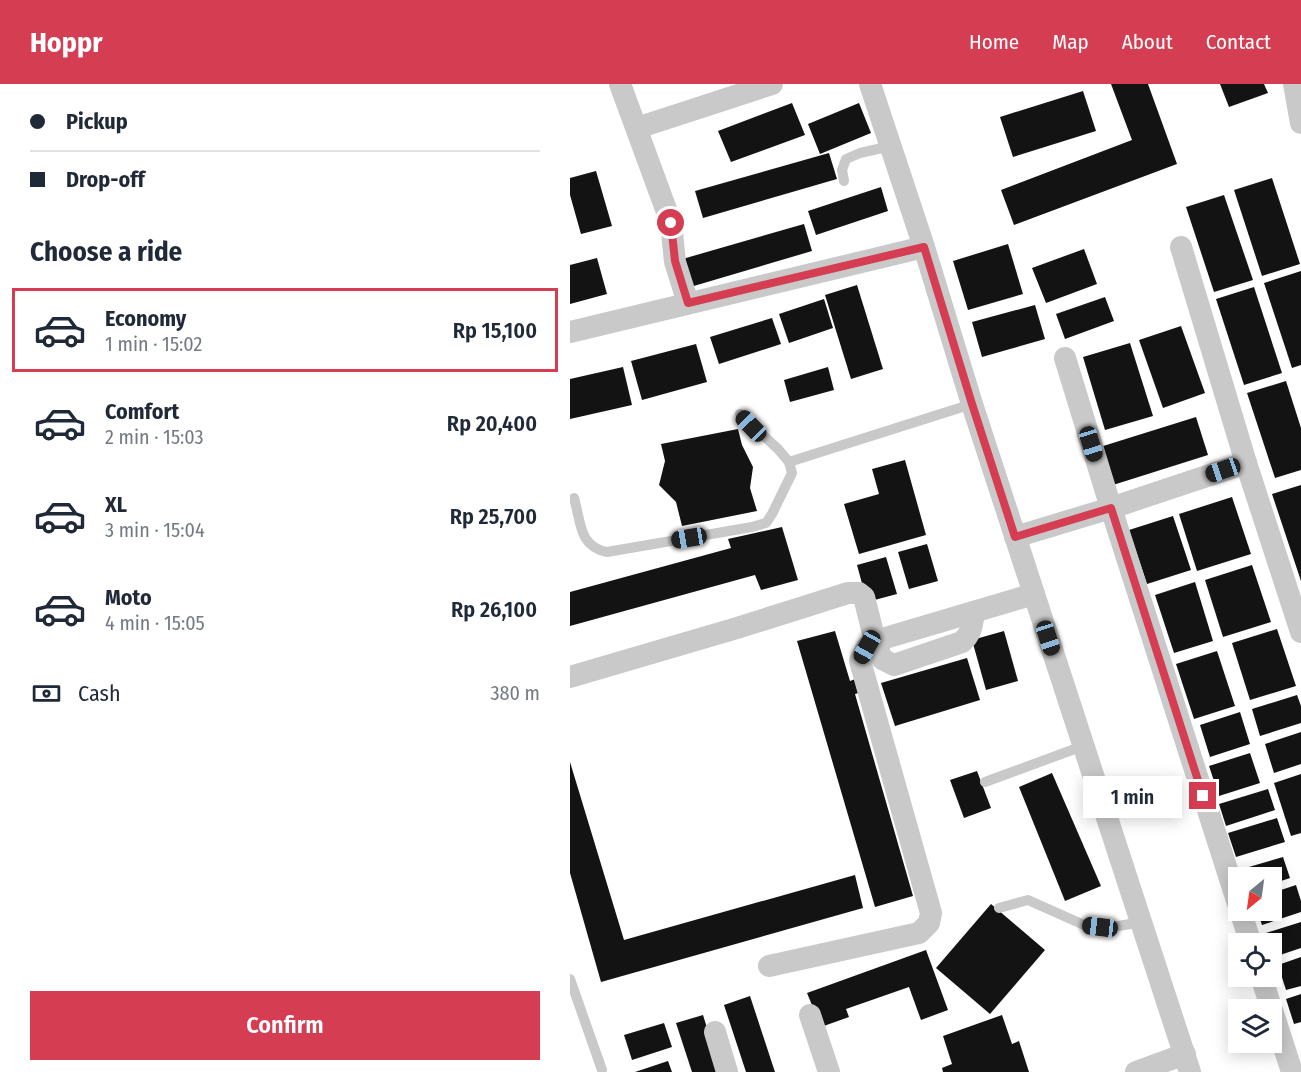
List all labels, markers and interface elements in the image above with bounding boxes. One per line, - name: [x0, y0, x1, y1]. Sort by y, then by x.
- text: Hoppr: [30, 26, 102, 59]
- text: Home: [969, 29, 1019, 55]
- text: Map: [1052, 29, 1089, 55]
- text: About: [1122, 29, 1173, 55]
- text: Contact: [1206, 29, 1271, 55]
- text: Pickup: [66, 108, 128, 135]
- text: Drop-off: [66, 166, 145, 193]
- route start: [657, 209, 684, 236]
- text: Choose a ride: [30, 236, 182, 268]
- icon: car: [33, 303, 87, 357]
- text: Economy: [105, 305, 186, 332]
- text: Rp 15,100: [453, 317, 537, 344]
- text: 1 min · 15:02: [105, 332, 202, 356]
- icon: car: [33, 396, 87, 450]
- text: Comfort: [105, 398, 179, 425]
- car: [732, 407, 770, 445]
- text: Rp 20,400: [447, 410, 537, 437]
- car: [1077, 424, 1105, 464]
- text: 2 min · 15:03: [105, 425, 204, 449]
- car: [1203, 456, 1243, 484]
- icon: car: [33, 489, 87, 543]
- text: XL: [105, 491, 127, 518]
- text: Rp 25,700: [450, 503, 537, 530]
- text: 3 min · 15:04: [105, 518, 205, 542]
- car: [670, 526, 708, 550]
- icon: car: [33, 582, 87, 636]
- text: Moto: [105, 584, 152, 611]
- text: Rp 26,100: [451, 596, 537, 623]
- text: 4 min · 15:05: [105, 611, 205, 635]
- car: [1034, 618, 1062, 658]
- car: [850, 627, 884, 667]
- icon: cash: [30, 677, 63, 710]
- text: Cash: [78, 680, 121, 707]
- text: 380 m: [490, 681, 540, 705]
- callout: 1 min: [1083, 775, 1182, 817]
- route end: [1189, 782, 1216, 809]
- text: 1 min: [1111, 785, 1154, 809]
- north arrow: [1228, 867, 1282, 921]
- map controls: [1228, 867, 1282, 1053]
- car: [1081, 916, 1119, 938]
- button: locate: [1228, 933, 1282, 987]
- button: Confirm: [30, 991, 540, 1060]
- button: layers: [1228, 999, 1282, 1053]

